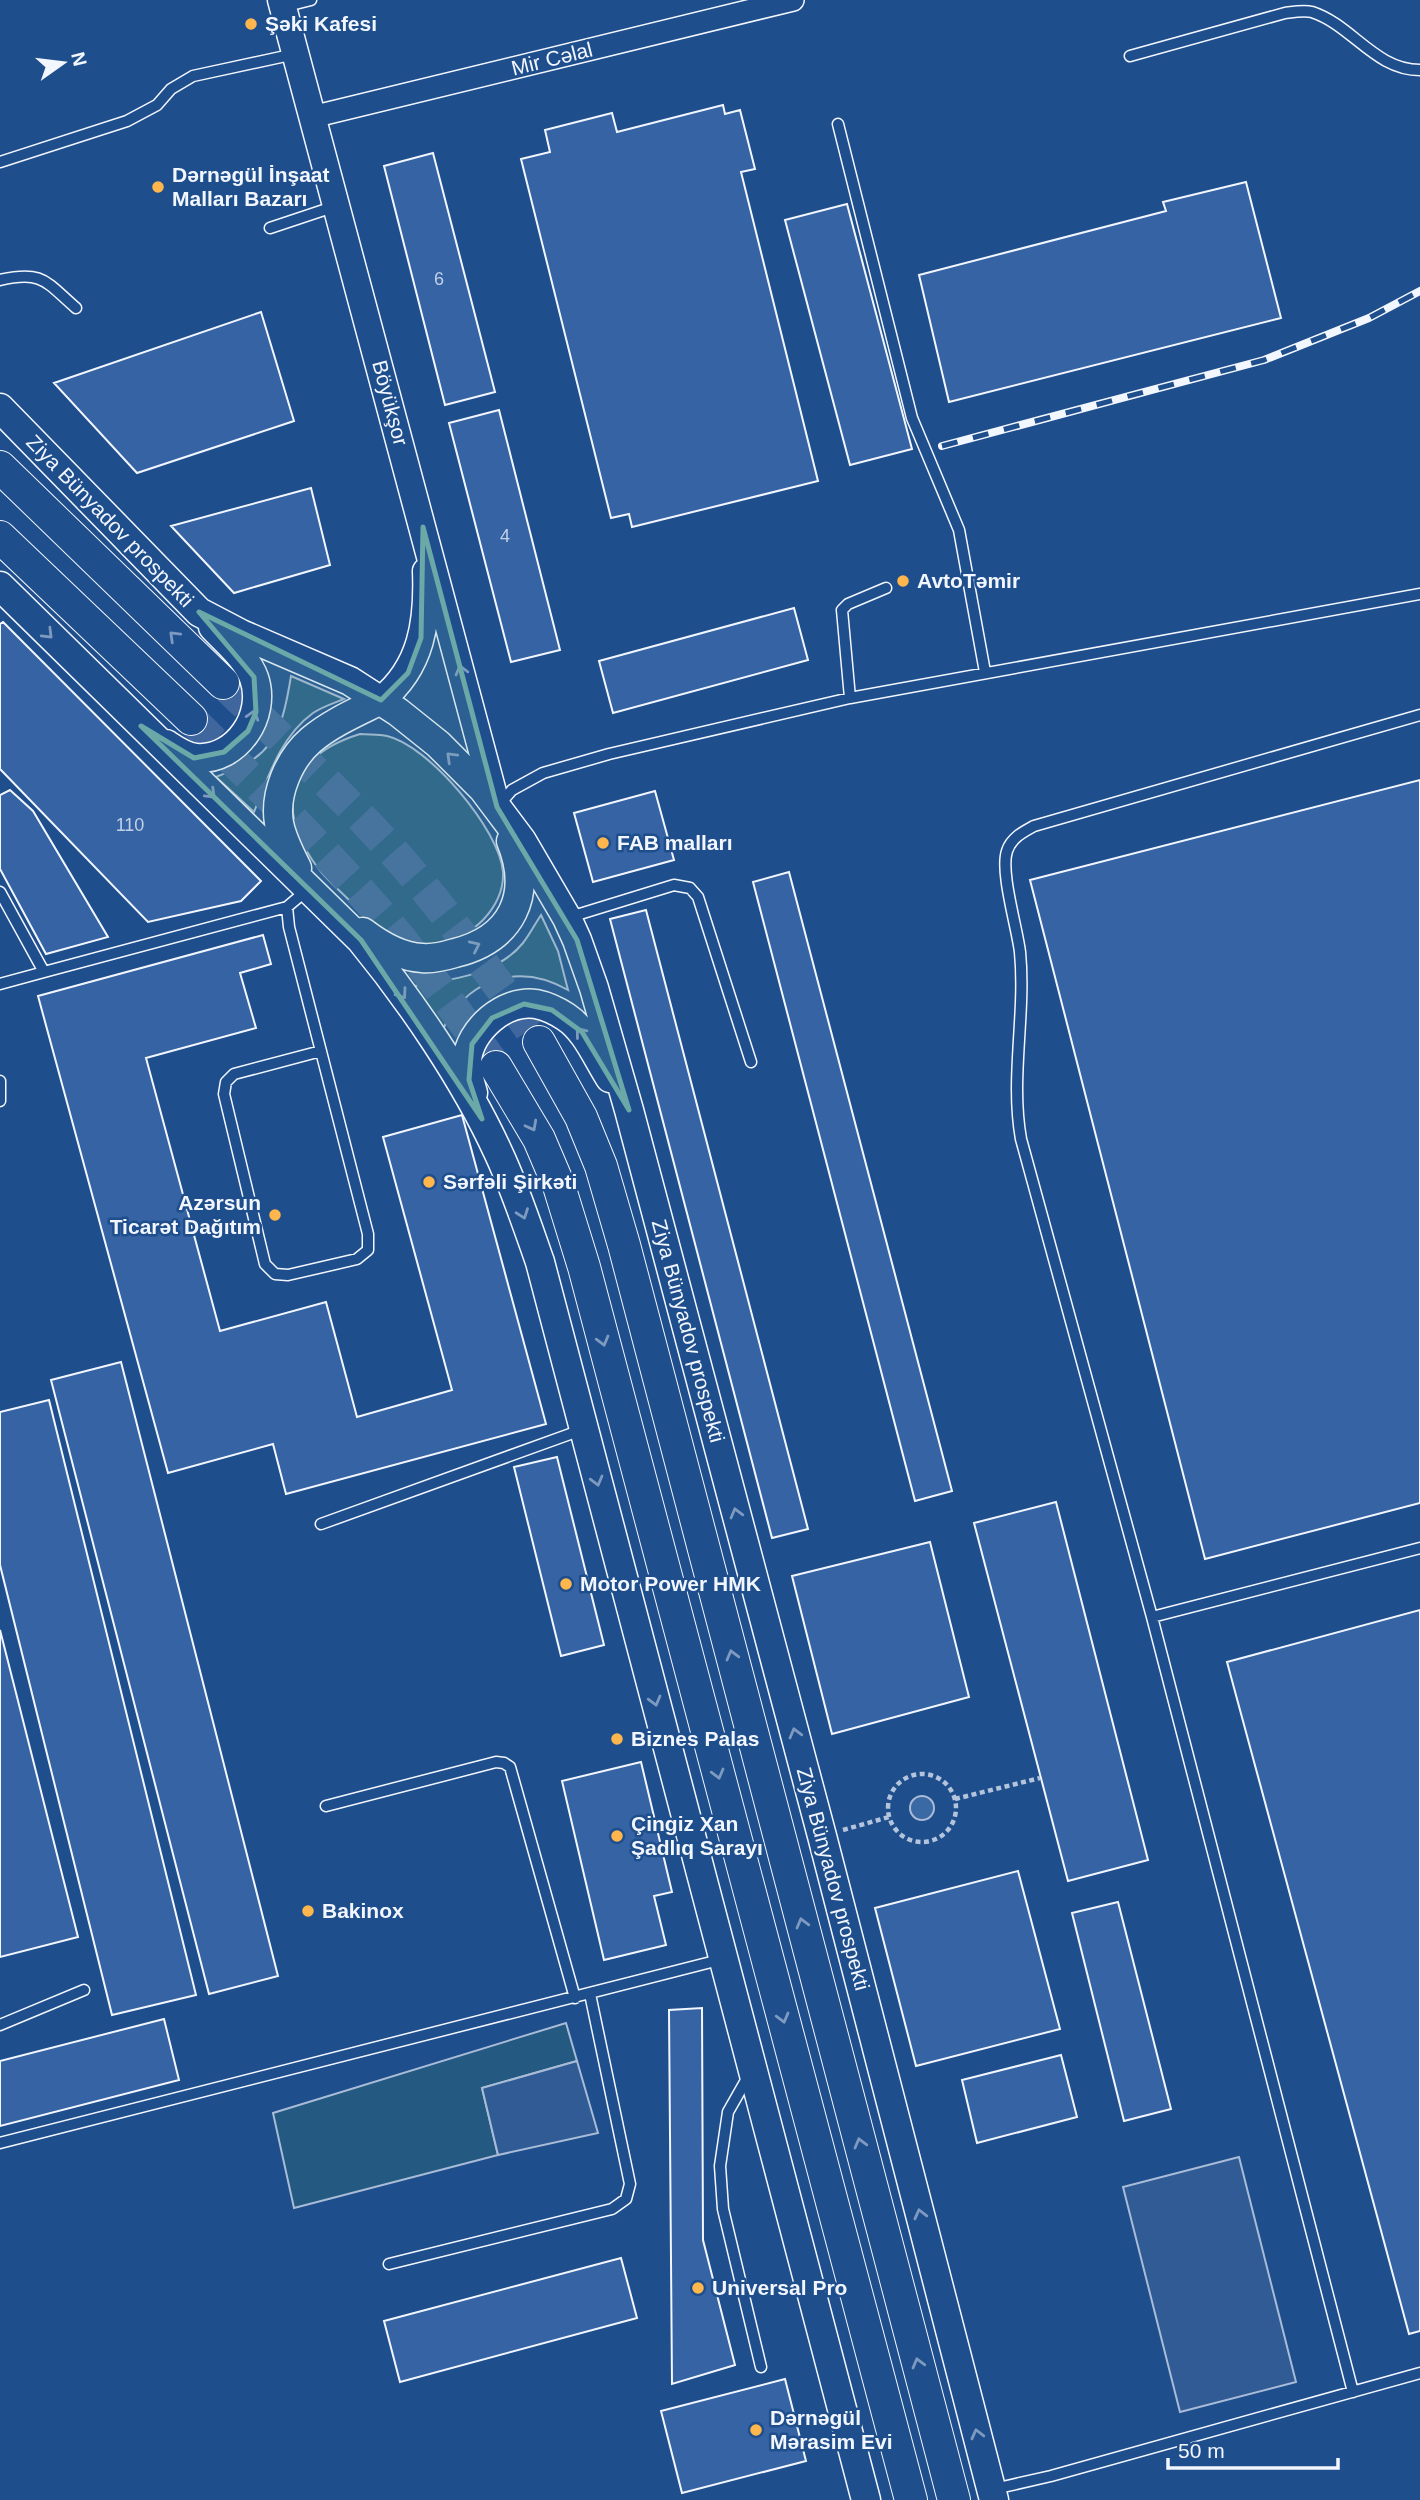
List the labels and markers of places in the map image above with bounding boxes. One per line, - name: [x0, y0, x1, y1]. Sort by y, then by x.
- place label: Şəki Kafesi: [265, 12, 377, 35]
- marker: Şəki Kafesi: [243, 16, 259, 32]
- place label: Dərnəgül İnşaat Malları Bazarı: [172, 163, 330, 210]
- marker: Dərnəgül İnşaat Malları Bazarı: [150, 179, 166, 195]
- place label: AvtoTəmir: [917, 569, 1020, 592]
- marker: AvtoTəmir: [895, 573, 911, 589]
- place label: FAB malları: [617, 831, 733, 854]
- marker: FAB malları: [595, 835, 611, 851]
- place label: Sərfəli Şirkəti: [443, 1170, 577, 1193]
- marker: Sərfəli Şirkəti: [421, 1174, 437, 1190]
- place label: Azərsun Ticarət Dağıtım: [110, 1191, 261, 1238]
- marker: Azərsun Ticarət Dağıtım: [267, 1207, 283, 1223]
- place label: Motor Power HMK: [580, 1572, 761, 1595]
- marker: Motor Power HMK: [558, 1576, 574, 1592]
- place label: Biznes Palas: [631, 1727, 759, 1750]
- marker: Biznes Palas: [609, 1731, 625, 1747]
- place label: Çingiz Xan Şadlıq Sarayı: [631, 1812, 763, 1859]
- marker: Çingiz Xan Şadlıq Sarayı: [609, 1828, 625, 1844]
- place label: Bakinox: [322, 1899, 404, 1922]
- marker: Bakinox: [300, 1903, 316, 1919]
- place label: Universal Pro: [712, 2276, 847, 2299]
- marker: Universal Pro: [690, 2280, 706, 2296]
- place label: Dərnəgül Mərasim Evi: [770, 2406, 893, 2453]
- marker: Dərnəgül Mərasim Evi: [748, 2422, 764, 2438]

